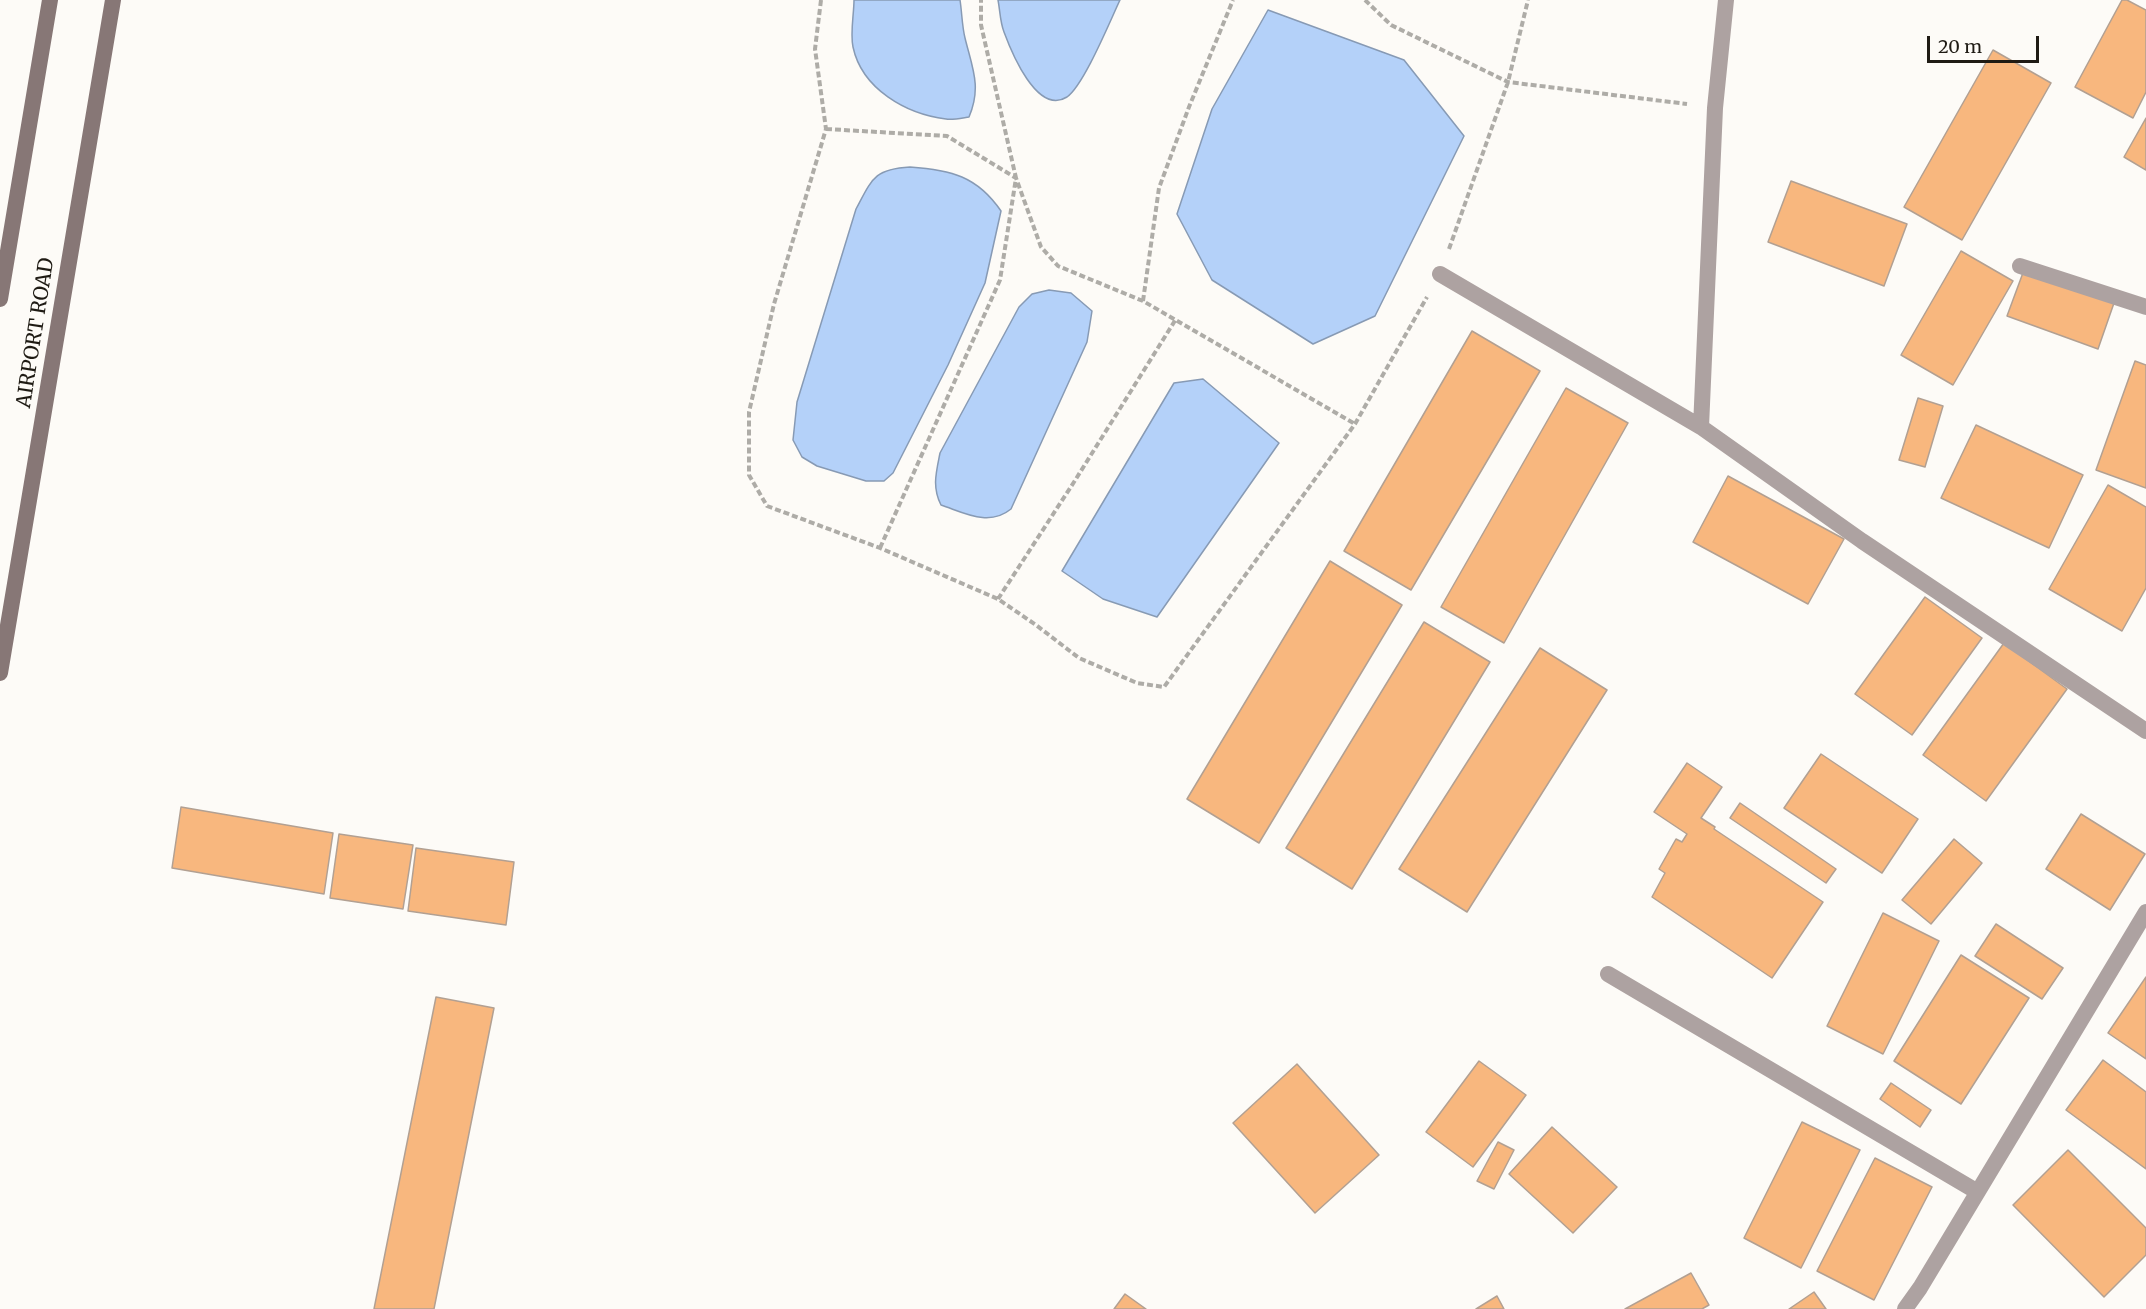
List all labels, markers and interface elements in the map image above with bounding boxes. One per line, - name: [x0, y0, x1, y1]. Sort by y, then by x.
- scale bar: [1930, 24, 2042, 62]
- text: 20 m: [1938, 35, 1982, 58]
- street label: AIRPORT ROAD: [12, 256, 60, 410]

